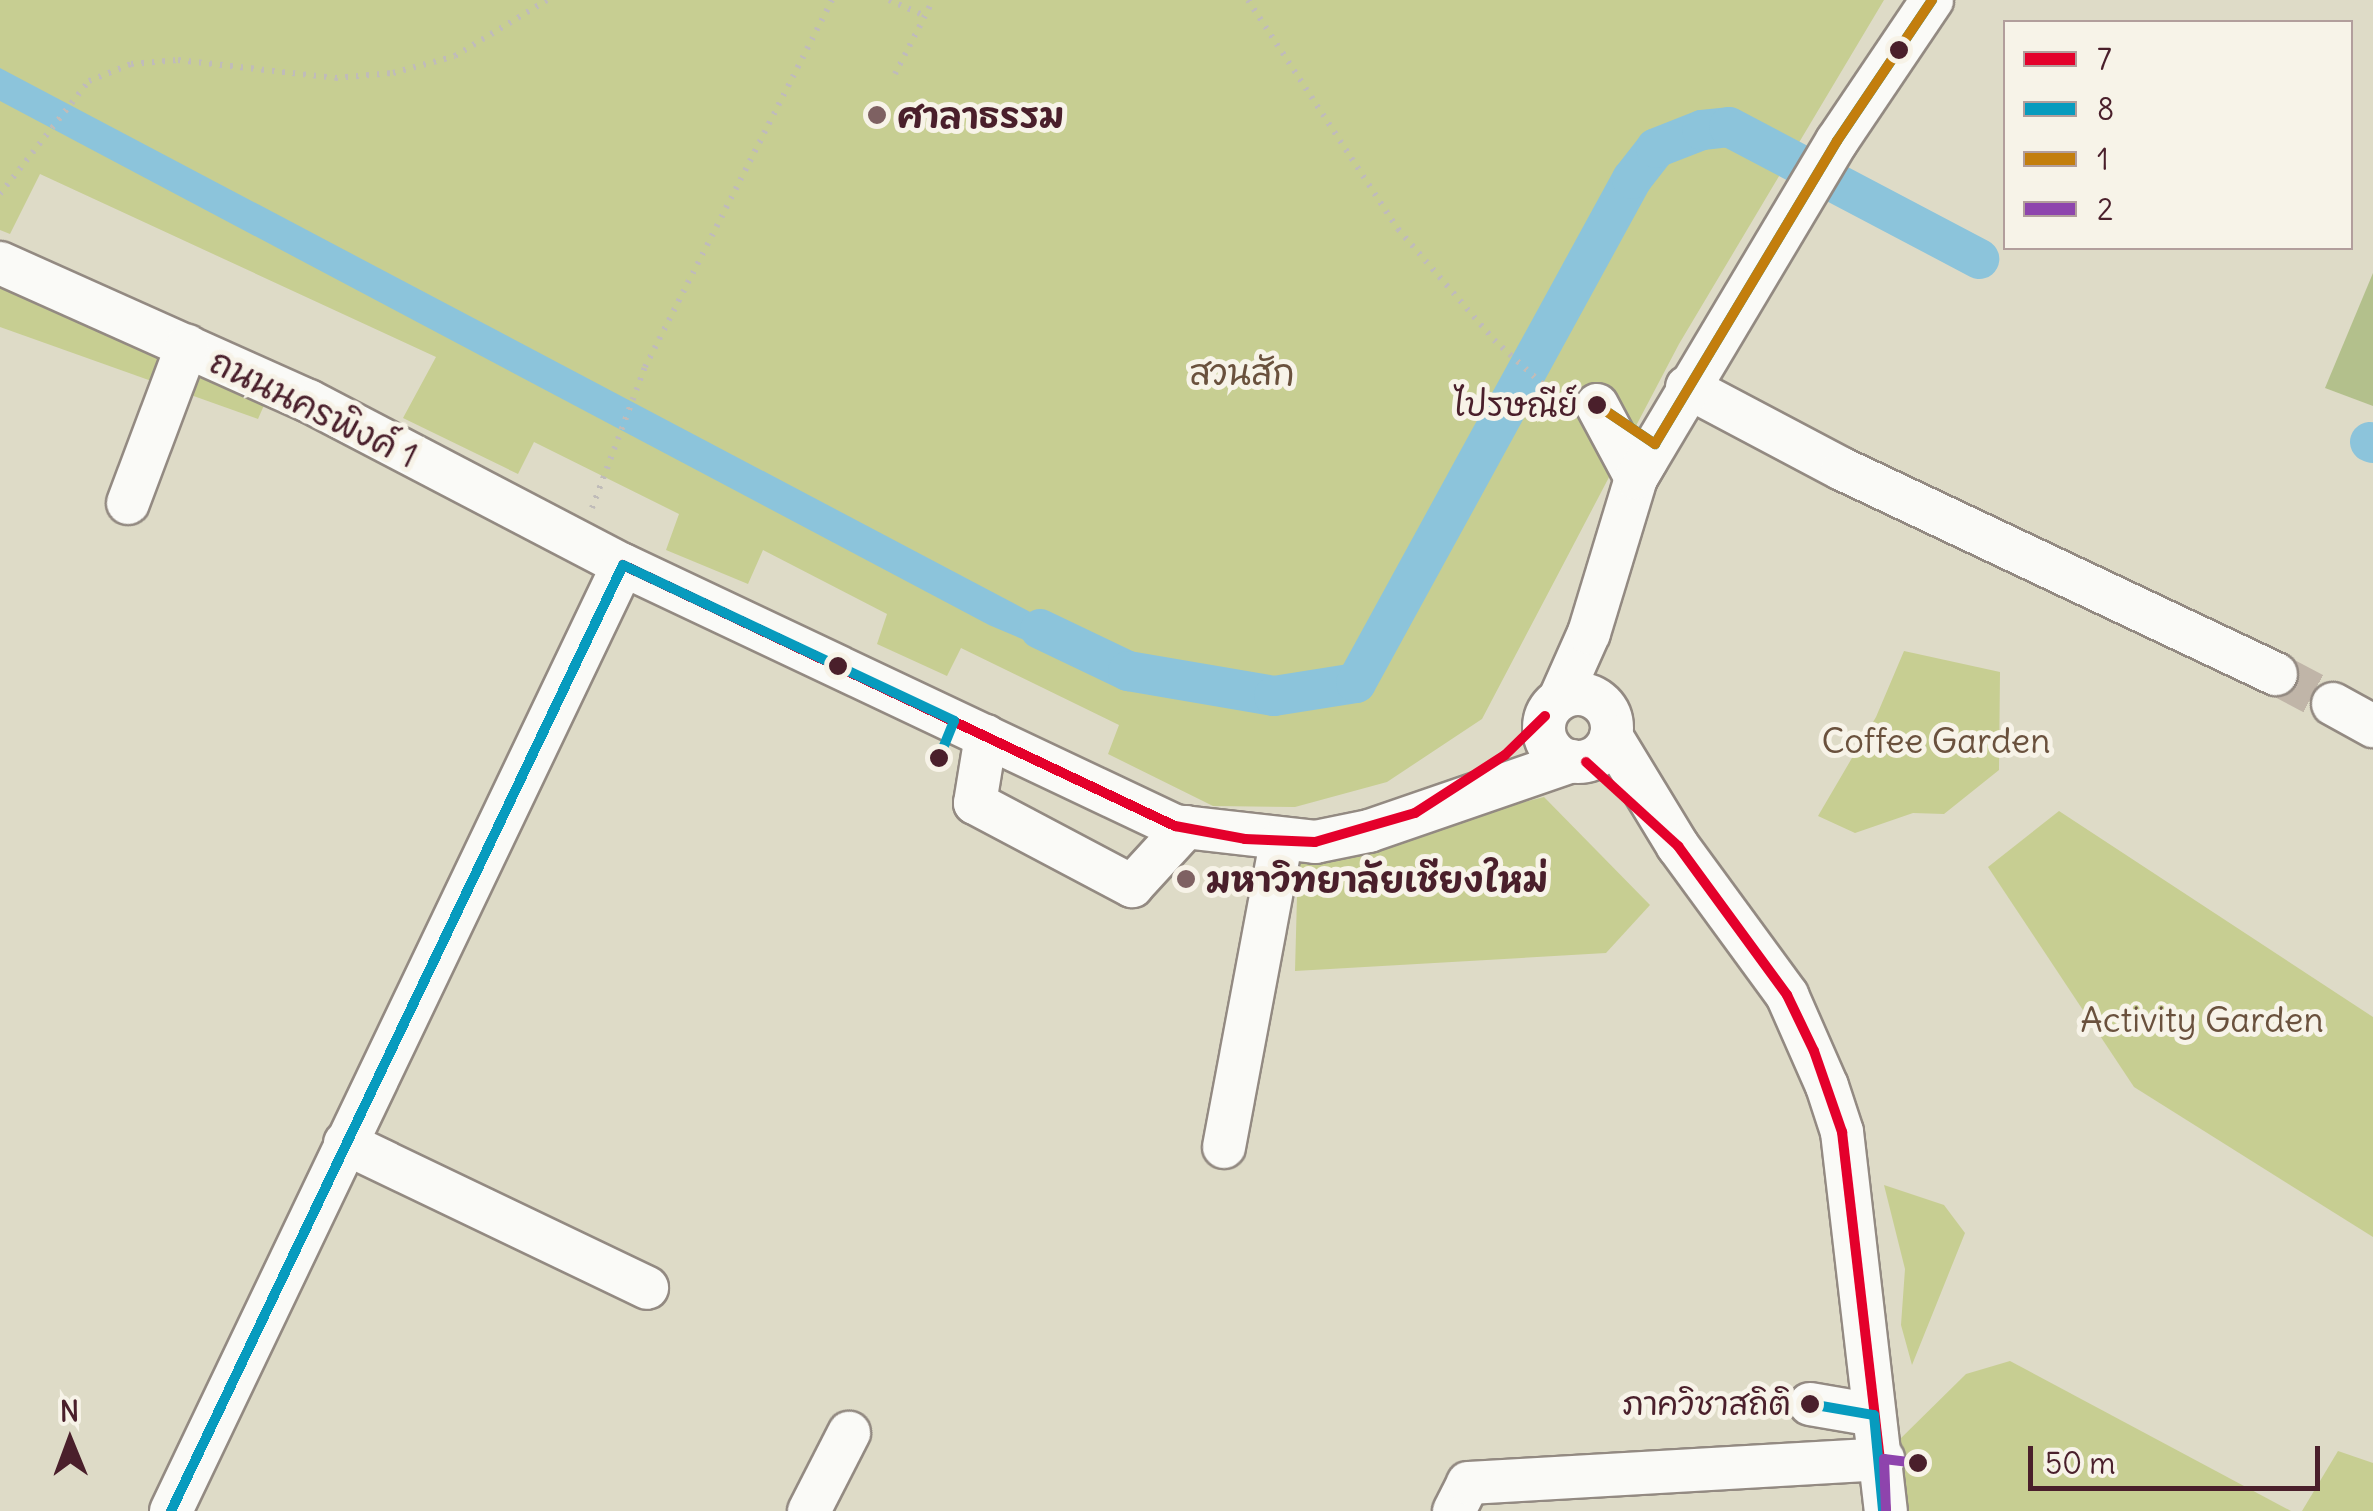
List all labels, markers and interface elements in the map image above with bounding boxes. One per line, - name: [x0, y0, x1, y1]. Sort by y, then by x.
- legend: [2003, 20, 2353, 250]
- unlabelled marker: [1889, 40, 1909, 60]
- text: 7: [2097, 40, 2112, 78]
- text: 8: [2097, 90, 2114, 128]
- place label: ศาลาธรรม: [897, 94, 1064, 136]
- marker: ศาลาธรรม: [866, 104, 888, 126]
- text: 1: [2097, 140, 2109, 178]
- text: 2: [2097, 190, 2113, 228]
- street label: ถนนนครพิงค์ 1: [203, 340, 425, 476]
- park label: สวนสัก: [1189, 351, 1295, 393]
- place label: ไปรษณีย์: [1454, 386, 1578, 424]
- marker: ไปรษณีย์: [1587, 395, 1607, 415]
- unlabelled marker: [828, 656, 848, 676]
- park label: Coffee Garden: [1822, 719, 2050, 761]
- unlabelled marker: [929, 748, 949, 768]
- place label: มหาวิทยาลัยเชียงใหม่: [1206, 858, 1548, 900]
- marker: มหาวิทยาลัยเชียงใหม่: [1175, 868, 1197, 890]
- park label: Activity Garden: [2080, 998, 2324, 1040]
- place label: ภาควิชาสถิติ: [1622, 1385, 1791, 1423]
- north arrow: [20, 1391, 120, 1491]
- text: N: [59, 1393, 79, 1429]
- marker: ภาควิชาสถิติ: [1800, 1394, 1820, 1414]
- scale bar: [2033, 1426, 2326, 1488]
- text: 50 m: [2045, 1444, 2115, 1482]
- unlabelled marker: [1908, 1453, 1928, 1473]

